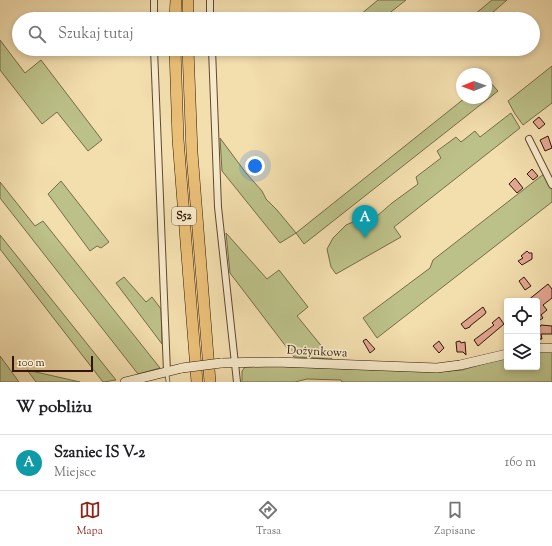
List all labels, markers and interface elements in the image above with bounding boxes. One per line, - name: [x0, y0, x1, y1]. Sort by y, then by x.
- search box: [12, 12, 540, 56]
- icon: search: [26, 23, 48, 45]
- text: Szukaj tutaj: [58, 24, 133, 45]
- north arrow: [456, 68, 492, 104]
- your location: [245, 156, 265, 176]
- pin: A: [352, 205, 378, 238]
- road number: S52: [172, 207, 196, 225]
- map controls: [504, 298, 540, 370]
- button: locate: [504, 298, 540, 334]
- button: layers: [504, 334, 540, 370]
- street label: Dożynkowa: [286, 341, 348, 363]
- scale bar: [12, 354, 93, 373]
- text: 100 m: [18, 355, 45, 371]
- text: W pobliżu: [16, 396, 92, 420]
- text: Szaniec IS V-2: [54, 443, 145, 464]
- text: A: [24, 454, 34, 472]
- text: 160 m: [505, 454, 536, 472]
- text: Miejsce: [54, 464, 96, 482]
- tab: Mapa: [77, 499, 103, 539]
- tab: Trasa: [256, 499, 281, 539]
- tab: Zapisane: [434, 499, 475, 539]

